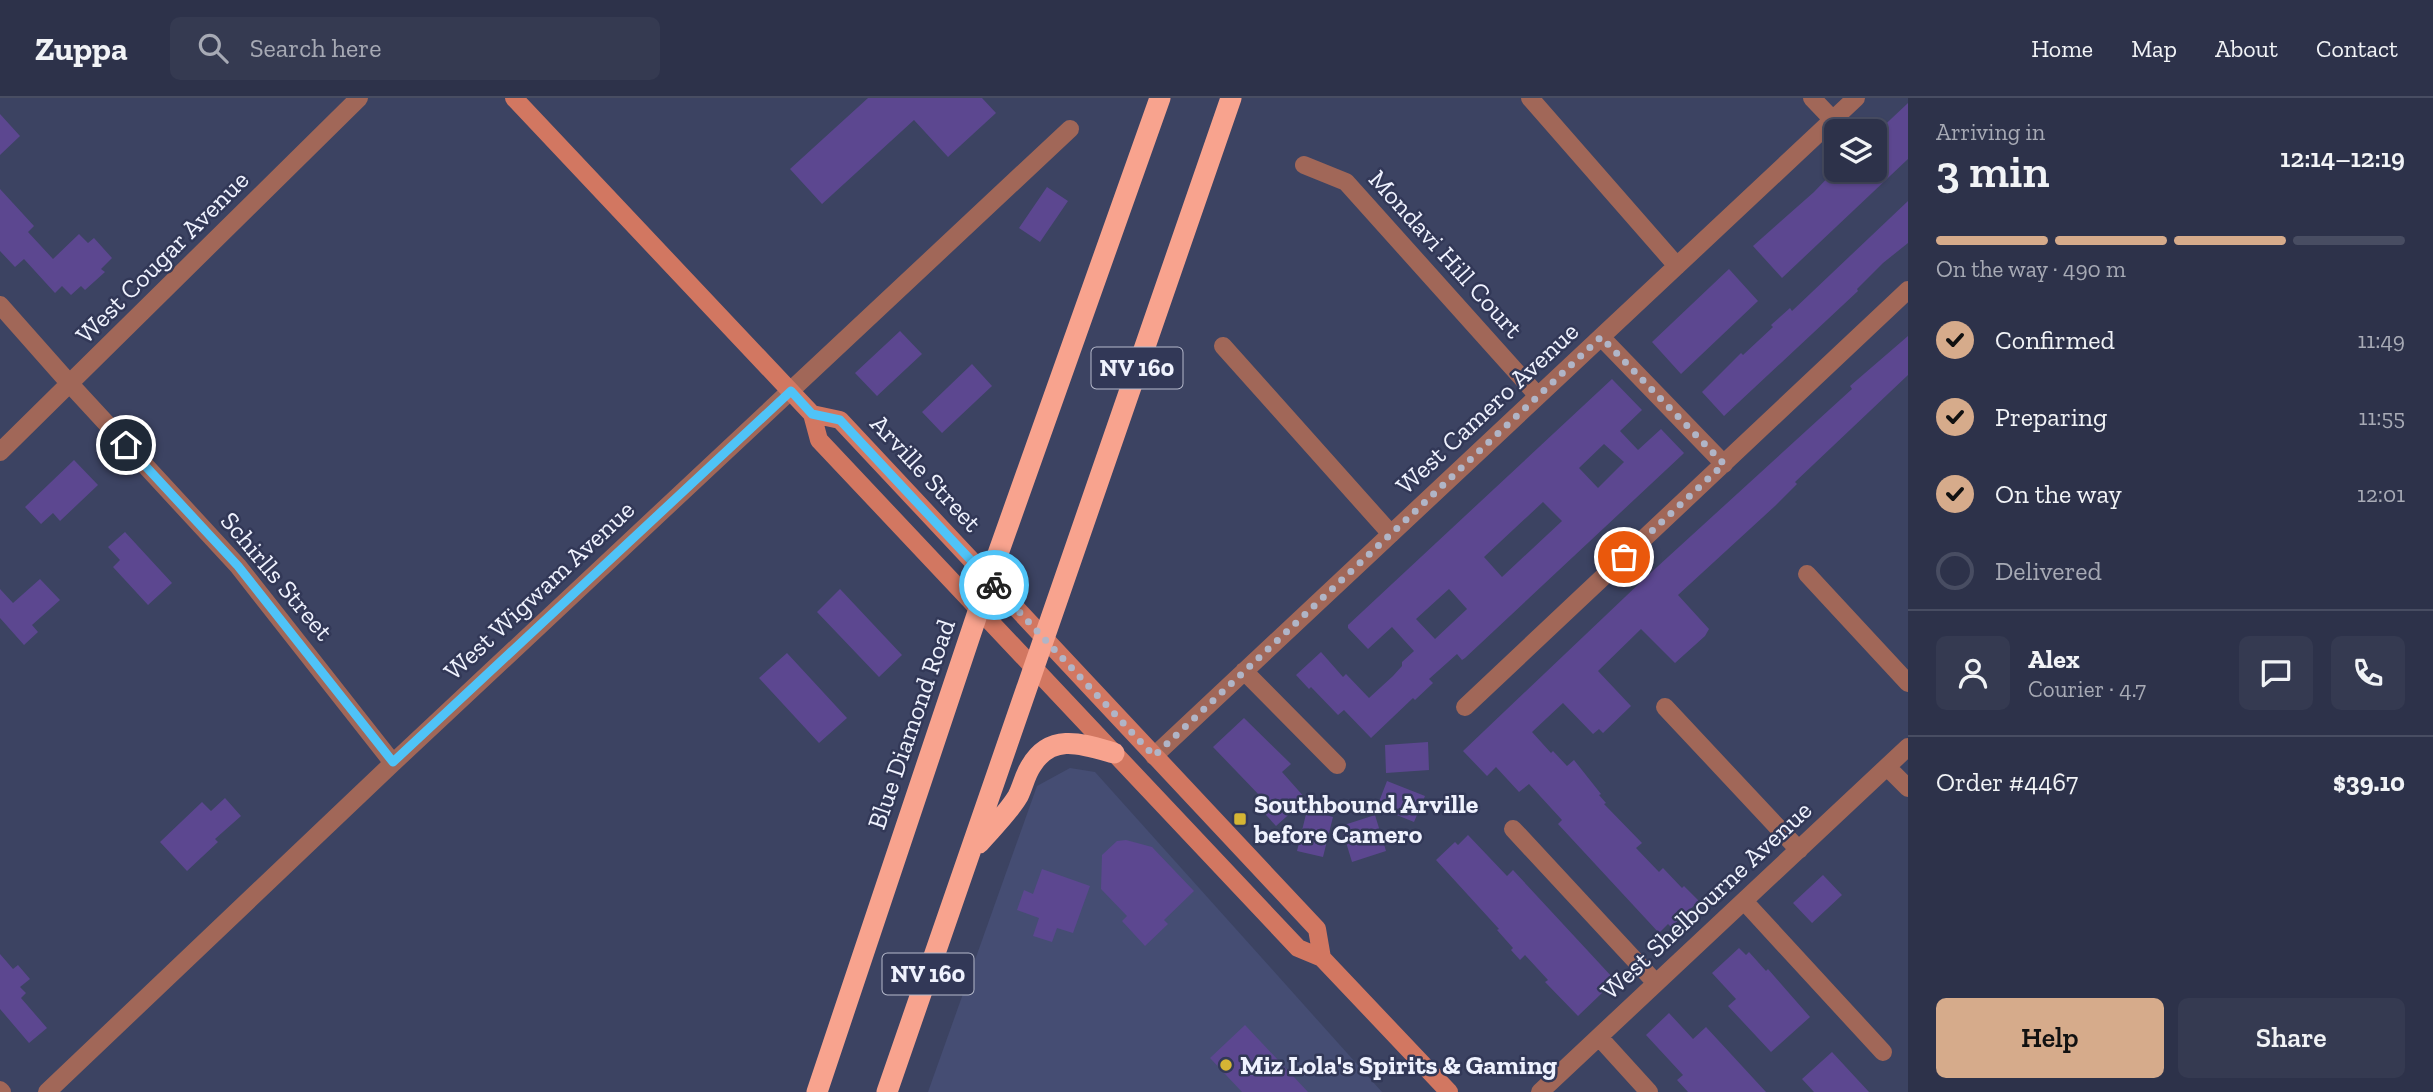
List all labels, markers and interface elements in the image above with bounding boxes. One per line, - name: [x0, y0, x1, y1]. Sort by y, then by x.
- search box: [170, 17, 660, 80]
- text: Zuppa: [35, 29, 128, 68]
- icon: search: [194, 29, 232, 67]
- text: Search here: [250, 32, 381, 64]
- text: Home: [2031, 34, 2093, 63]
- text: Map: [2131, 34, 2177, 63]
- text: About: [2215, 34, 2278, 63]
- text: Contact: [2316, 34, 2398, 63]
- text: Arriving in: [1936, 118, 2045, 146]
- map controls: [1824, 119, 1887, 182]
- button: layers: [1824, 119, 1887, 182]
- text: 12:14–12:19: [2280, 142, 2405, 174]
- text: 3 min: [1936, 144, 2049, 199]
- street label: Mondavi Hill Court: [1362, 163, 1530, 345]
- street label: West Cougar Avenue: [69, 164, 255, 350]
- text: On the way · 490 m: [1936, 255, 2126, 283]
- street label: West Camero Avenue: [1389, 315, 1585, 501]
- icon: check: [1936, 321, 1974, 359]
- text: Confirmed: [1995, 324, 2115, 356]
- text: 11:49: [2358, 326, 2405, 354]
- road number: NV 160: [1092, 347, 1182, 388]
- icon: check: [1936, 398, 1974, 436]
- text: Preparing: [1995, 401, 2107, 433]
- text: 11:55: [2359, 403, 2405, 431]
- street label: Arville Street: [864, 408, 989, 539]
- pin: [96, 415, 156, 475]
- icon: home: [107, 426, 145, 464]
- icon: check: [1936, 475, 1974, 513]
- text: On the way: [1995, 478, 2122, 510]
- text: 12:01: [2357, 480, 2405, 508]
- street label: West Wigwam Avenue: [437, 493, 641, 687]
- street label: Schirlls Street: [214, 505, 340, 647]
- pin: [1594, 527, 1654, 587]
- icon: bag: [1605, 538, 1643, 576]
- courier: [959, 550, 1029, 620]
- text: Delivered: [1995, 555, 2102, 587]
- icon: bike: [975, 566, 1013, 604]
- street label: Blue Diamond Road: [860, 615, 962, 833]
- button: person: [1936, 636, 2010, 710]
- button: chat: [2239, 636, 2313, 710]
- button: phone: [2331, 636, 2405, 710]
- text: Alex: [2028, 643, 2080, 675]
- text: Courier · 4.7: [2028, 675, 2146, 703]
- text: Order #4467: [1936, 766, 2078, 798]
- text: $39.10: [2333, 766, 2405, 798]
- place label: Southbound Arville before Camero: [1253, 788, 1479, 850]
- street label: West Shelbourne Avenue: [1594, 794, 1818, 1006]
- marker: Southbound Arville before Camero: [1232, 811, 1248, 827]
- road number: NV 160: [883, 954, 974, 994]
- button: Help: [1936, 998, 2164, 1078]
- button: Share: [2178, 998, 2405, 1078]
- place label: Miz Lola's Spirits & Gaming: [1240, 1049, 1557, 1081]
- marker: Miz Lola's Spirits & Gaming: [1218, 1057, 1234, 1073]

